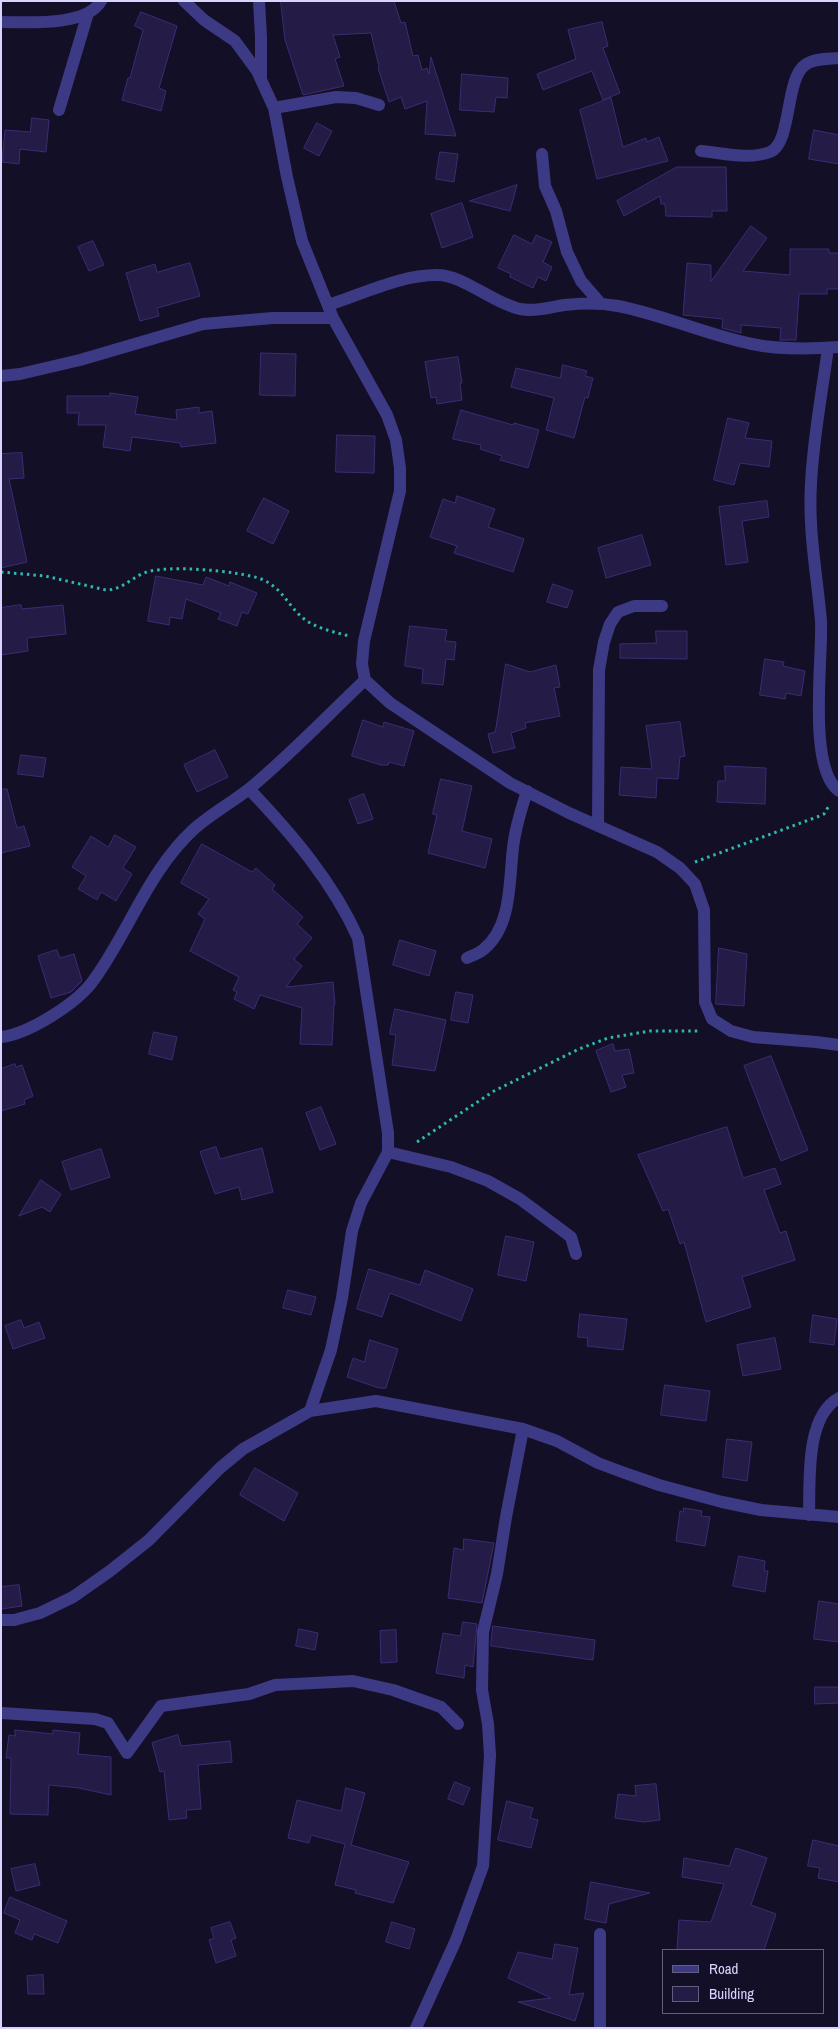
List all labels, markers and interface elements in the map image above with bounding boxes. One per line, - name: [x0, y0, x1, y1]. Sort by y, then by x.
- legend: [662, 1949, 825, 2014]
- text: Road: [709, 1958, 738, 1979]
- text: Building: [709, 1983, 754, 2004]

